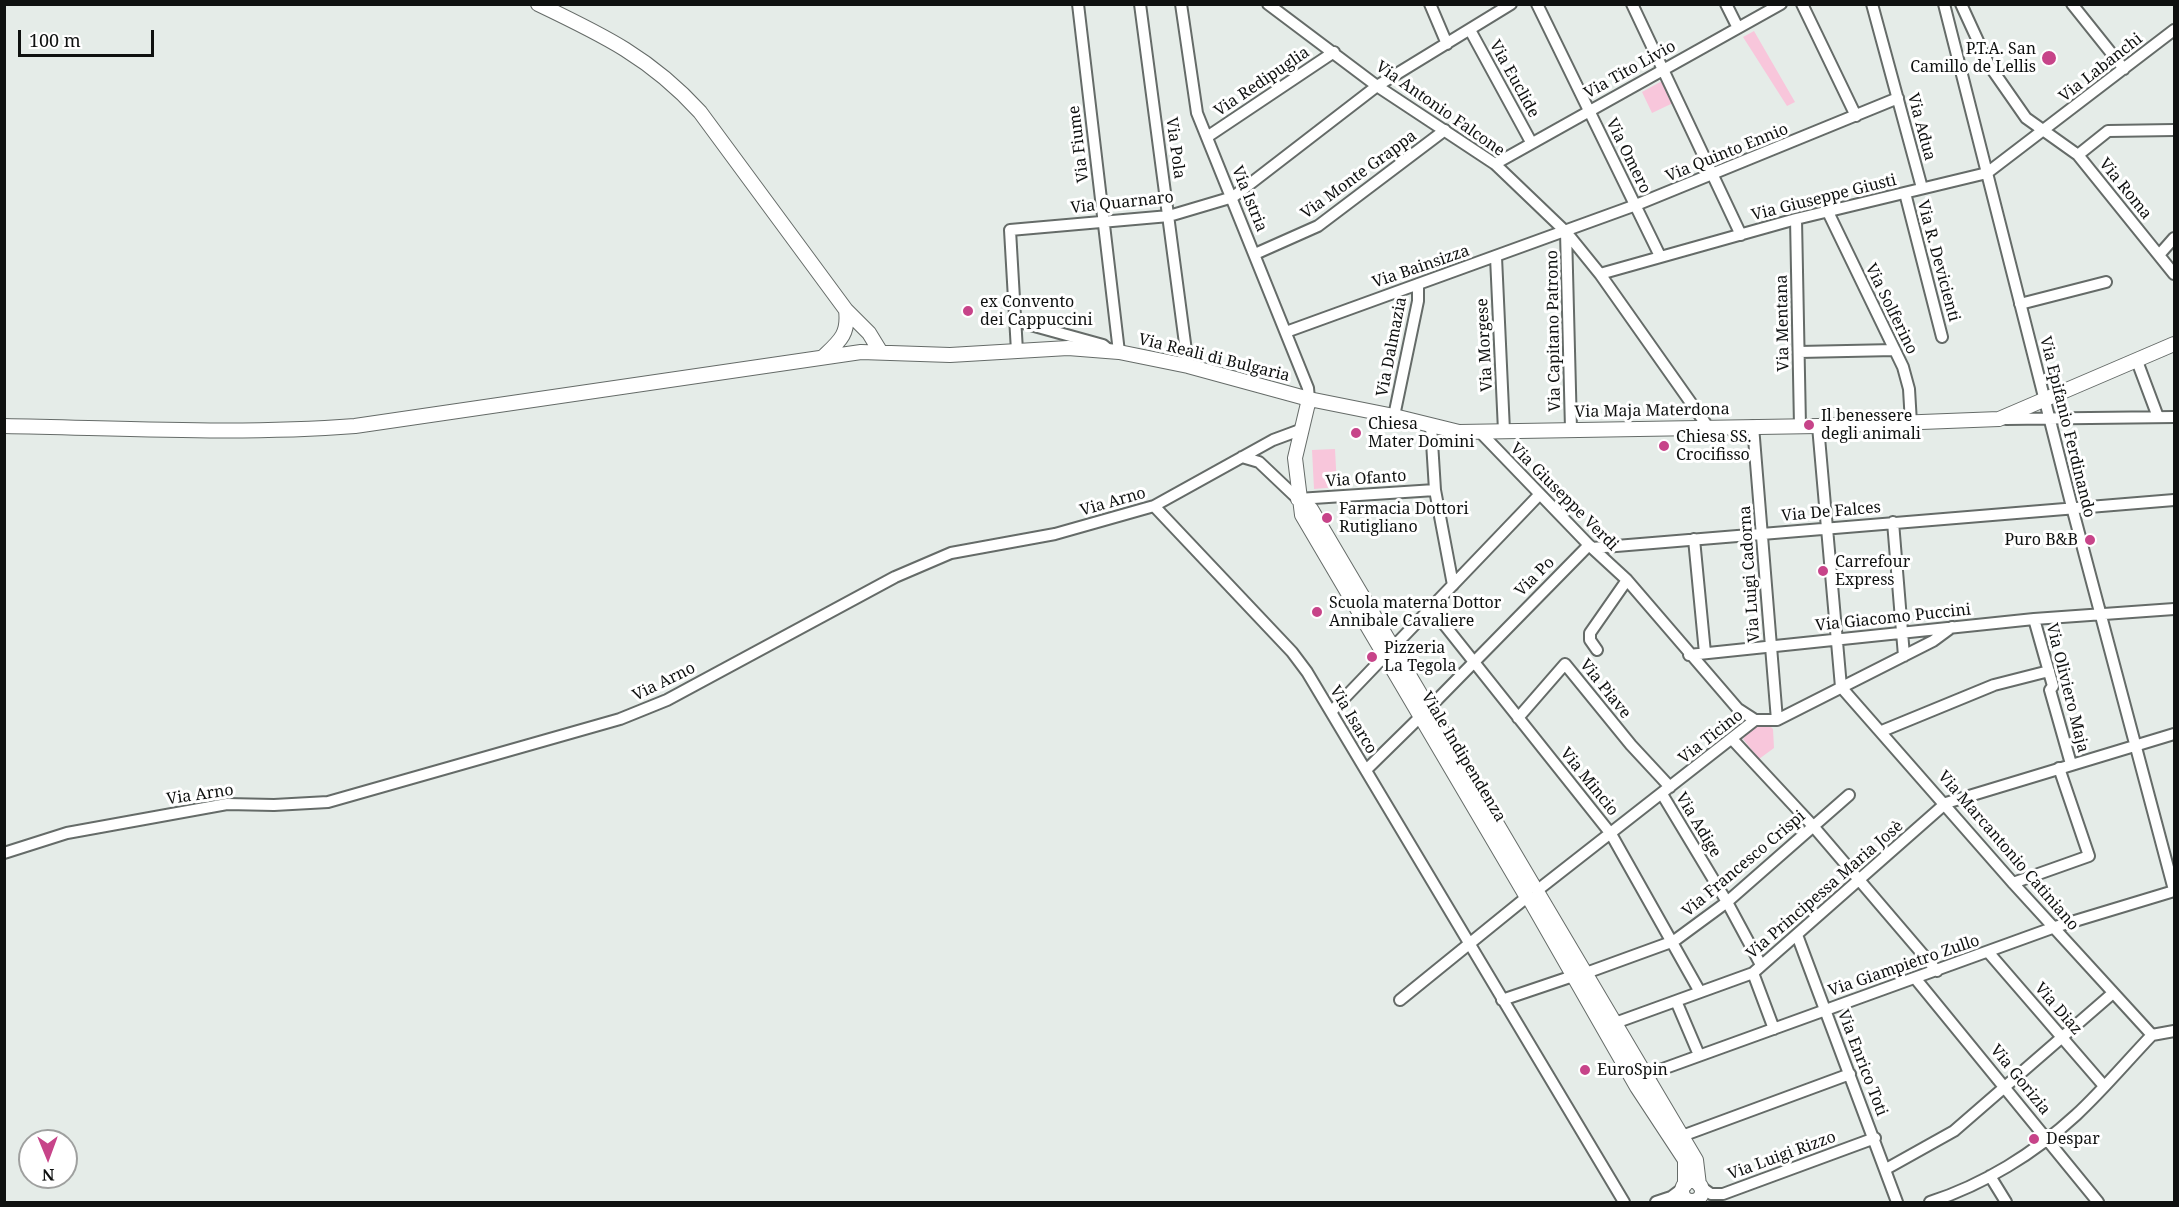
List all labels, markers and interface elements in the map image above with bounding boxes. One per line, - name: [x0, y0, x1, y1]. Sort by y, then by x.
- scale bar: [21, 18, 158, 56]
- text: 100 m: [29, 28, 81, 52]
- street label: Via Labanchi: [2056, 30, 2146, 106]
- street label: Via Euclide: [1485, 37, 1543, 121]
- street label: Via Tito Livio: [1581, 37, 1679, 103]
- place label: P.T.A. San Camillo de Lellis: [1910, 39, 2036, 77]
- street label: Via Redipuglia: [1211, 43, 1313, 121]
- marker: P.T.A. San Camillo de Lellis: [2040, 49, 2058, 67]
- street label: Via Antonio Falcone: [1372, 57, 1508, 161]
- street label: Via Adua: [1903, 91, 1939, 163]
- street label: Via Fiume: [1065, 104, 1093, 184]
- street label: Via Omero: [1602, 115, 1654, 197]
- street label: Via Pola: [1161, 116, 1189, 180]
- street label: Via Quinto Ennio: [1663, 120, 1791, 186]
- street label: Via Monte Grappa: [1297, 127, 1421, 223]
- street label: Via Roma: [2095, 155, 2155, 223]
- street label: Via Istria: [1227, 163, 1271, 235]
- street label: Via Giuseppe Giusti: [1750, 171, 1898, 225]
- street label: Via Quarnaro: [1069, 188, 1175, 218]
- street label: Via R. Devicienti: [1913, 198, 1963, 324]
- street label: Via Bainsizza: [1370, 241, 1472, 293]
- street label: Via Capitano Patrono: [1543, 250, 1565, 412]
- street label: Via Solferino: [1861, 260, 1921, 358]
- street label: Via Mentana: [1773, 274, 1793, 372]
- place label: ex Convento dei Cappuccini: [980, 292, 1093, 330]
- street label: Via Dalmazia: [1373, 296, 1411, 398]
- street label: Via Morgese: [1473, 298, 1497, 392]
- marker: ex Convento dei Cappuccini: [961, 304, 975, 318]
- street label: Via Reali di Bulgaria: [1136, 330, 1292, 386]
- street label: Via Epifanio Ferdinando: [2035, 334, 2099, 520]
- street label: Via Maja Materdona: [1574, 400, 1730, 422]
- place label: Il benessere degli animali: [1821, 406, 1921, 444]
- place label: Chiesa Mater Domini: [1368, 414, 1474, 452]
- marker: Il benessere degli animali: [1802, 418, 1816, 432]
- marker: Chiesa Mater Domini: [1349, 426, 1363, 440]
- place label: Chiesa SS. Crocifisso: [1676, 427, 1751, 465]
- street label: Via Giuseppe Verdi: [1506, 439, 1622, 555]
- marker: Chiesa SS. Crocifisso: [1657, 439, 1671, 453]
- street label: Via Ofanto: [1325, 467, 1407, 491]
- street label: Via Arno: [1078, 483, 1148, 521]
- street label: Via De Falces: [1780, 498, 1882, 526]
- place label: Farmacia Dottori Rutigliano: [1339, 499, 1469, 537]
- street label: Via Luigi Cadorna: [1736, 505, 1764, 643]
- marker: Farmacia Dottori Rutigliano: [1320, 511, 1334, 525]
- place label: Puro B&B: [2004, 530, 2078, 550]
- marker: Puro B&B: [2083, 533, 2097, 547]
- place label: Carrefour Express: [1835, 552, 1910, 590]
- street label: Via Po: [1511, 553, 1559, 601]
- marker: Carrefour Express: [1816, 564, 1830, 578]
- place label: Scuola materna Dottor Annibale Cavaliere: [1329, 593, 1501, 631]
- street label: Via Giacomo Puccini: [1814, 600, 1972, 636]
- marker: Scuola materna Dottor Annibale Cavaliere: [1310, 605, 1324, 619]
- street label: Via Oliviero Maja: [2042, 621, 2092, 755]
- place label: Pizzeria La Tegola: [1384, 638, 1457, 676]
- marker: Pizzeria La Tegola: [1365, 650, 1379, 664]
- street label: Via Piave: [1575, 655, 1635, 723]
- street label: Via Arno: [629, 659, 699, 705]
- street label: Via Isarco: [1325, 683, 1381, 757]
- street label: Viale Indipendenza: [1417, 688, 1509, 826]
- street label: Via Ticino: [1675, 706, 1747, 768]
- street label: Via Mincio: [1556, 744, 1622, 820]
- street label: Via Marcantonio Catiniano: [1933, 767, 2083, 935]
- street label: Via Arno: [165, 781, 235, 809]
- street label: Via Adige: [1671, 789, 1725, 861]
- street label: Via Francesco Crispi: [1679, 807, 1809, 921]
- street label: Via Principessa Maria Josè: [1743, 817, 1907, 963]
- street label: Via Giampietro Zullo: [1826, 931, 1982, 1001]
- street label: Via Diaz: [2030, 979, 2086, 1039]
- street label: Via Enrico Toti: [1833, 1007, 1891, 1119]
- street label: Via Gorizia: [1986, 1041, 2054, 1119]
- place label: EuroSpin: [1597, 1060, 1668, 1080]
- marker: EuroSpin: [1578, 1063, 1592, 1077]
- street label: Via Luigi Rizzo: [1725, 1128, 1839, 1184]
- north arrow: [18, 1129, 78, 1189]
- place label: Despar: [2046, 1129, 2100, 1149]
- marker: Despar: [2027, 1132, 2041, 1146]
- text: N: [42, 1164, 55, 1186]

